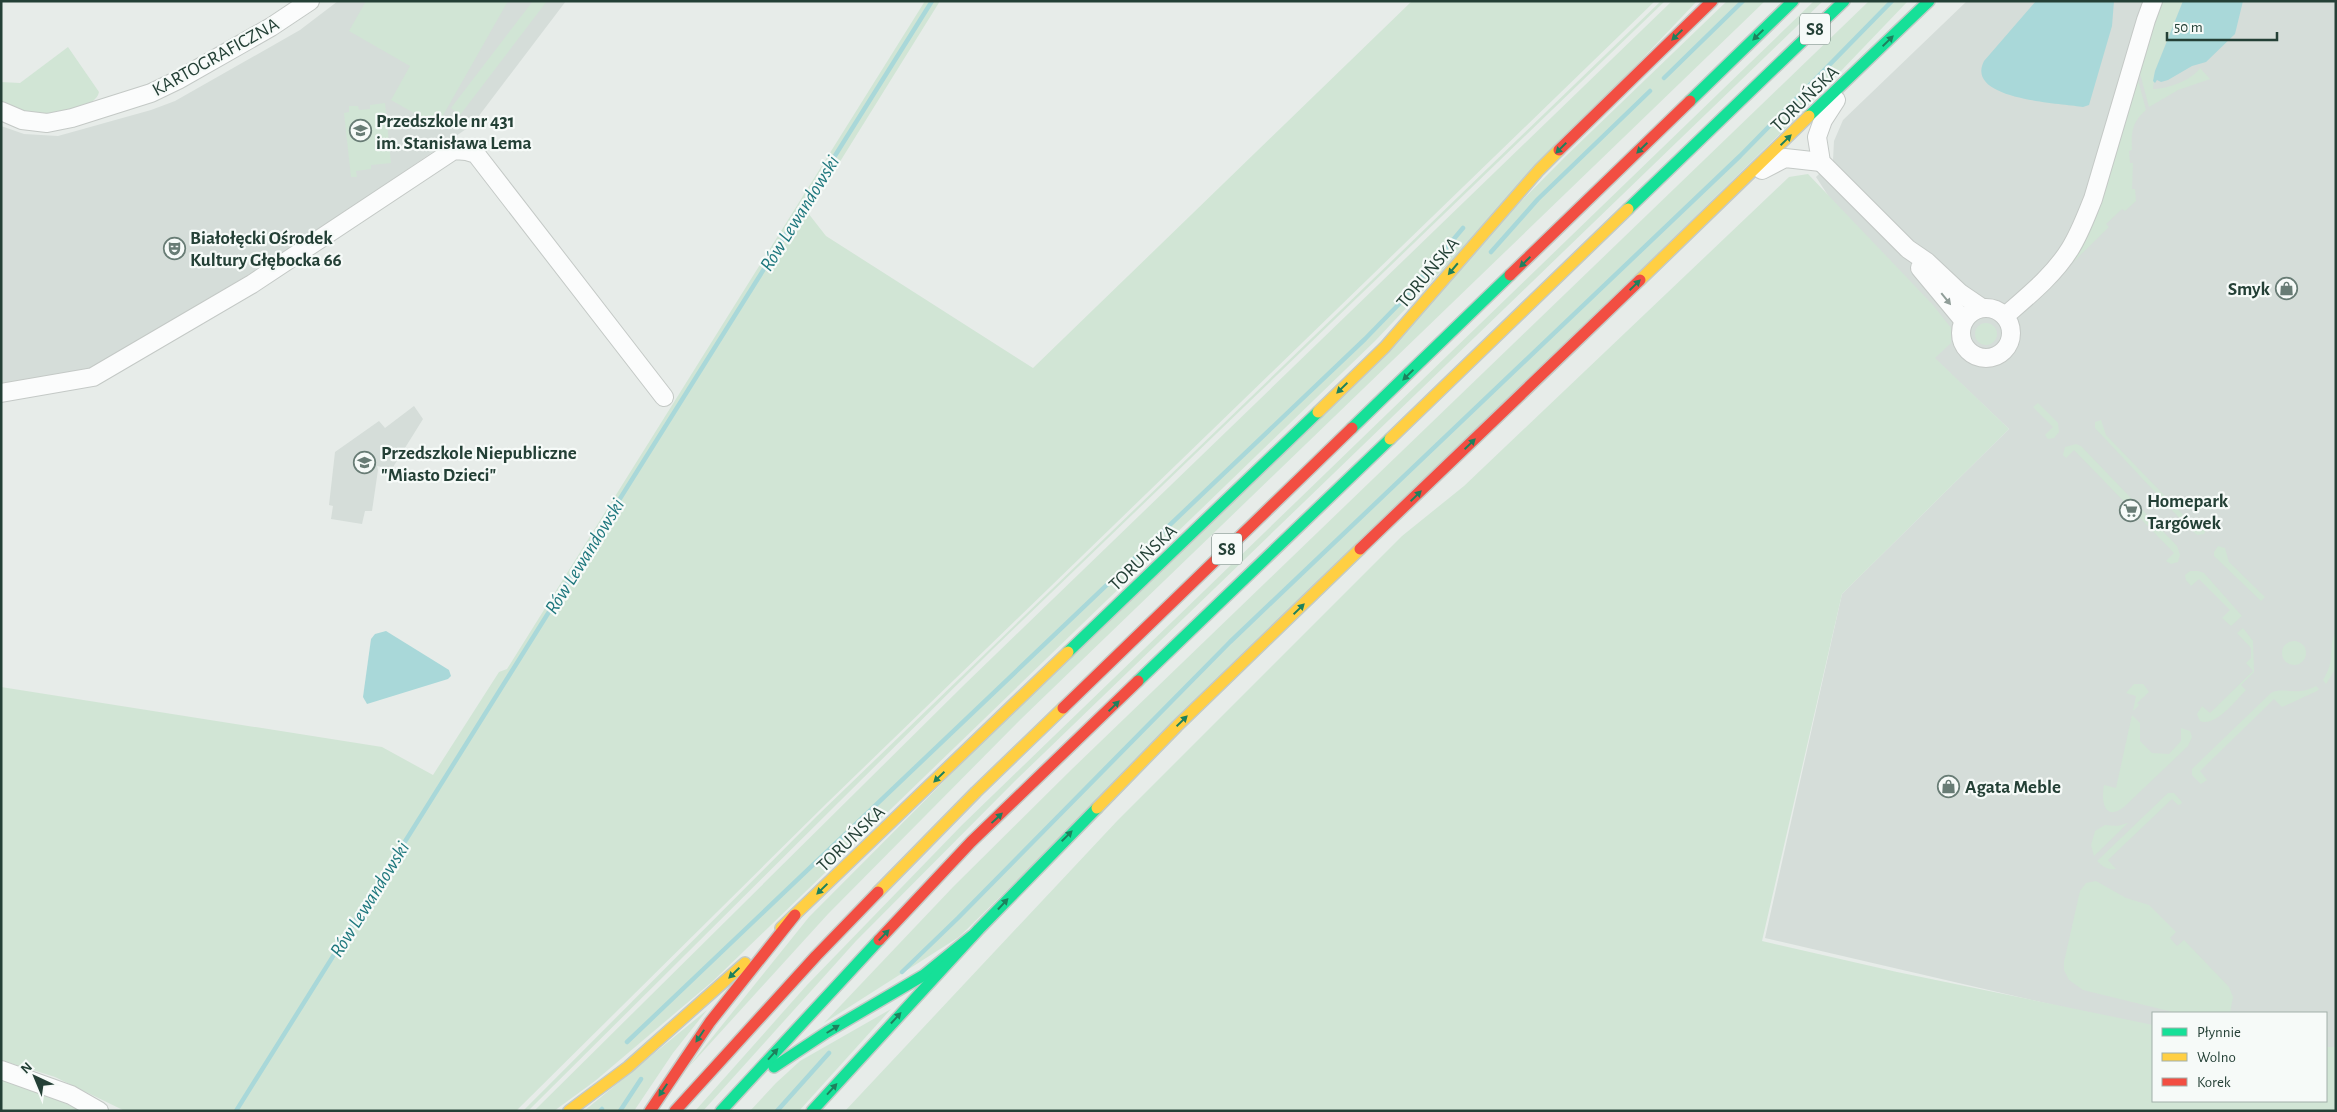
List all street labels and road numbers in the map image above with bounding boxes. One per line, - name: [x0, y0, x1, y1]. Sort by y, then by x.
- road number: S8: [1800, 13, 1830, 44]
- street label: KARTOGRAFICZNA: [149, 15, 282, 100]
- street label: TORUŃSKA: [1766, 61, 1843, 136]
- street label: TORUŃSKA: [1392, 233, 1463, 312]
- street label: TORUŃSKA: [1104, 520, 1181, 595]
- road number: S8: [1212, 534, 1242, 564]
- street label: TORUŃSKA: [812, 801, 889, 876]

